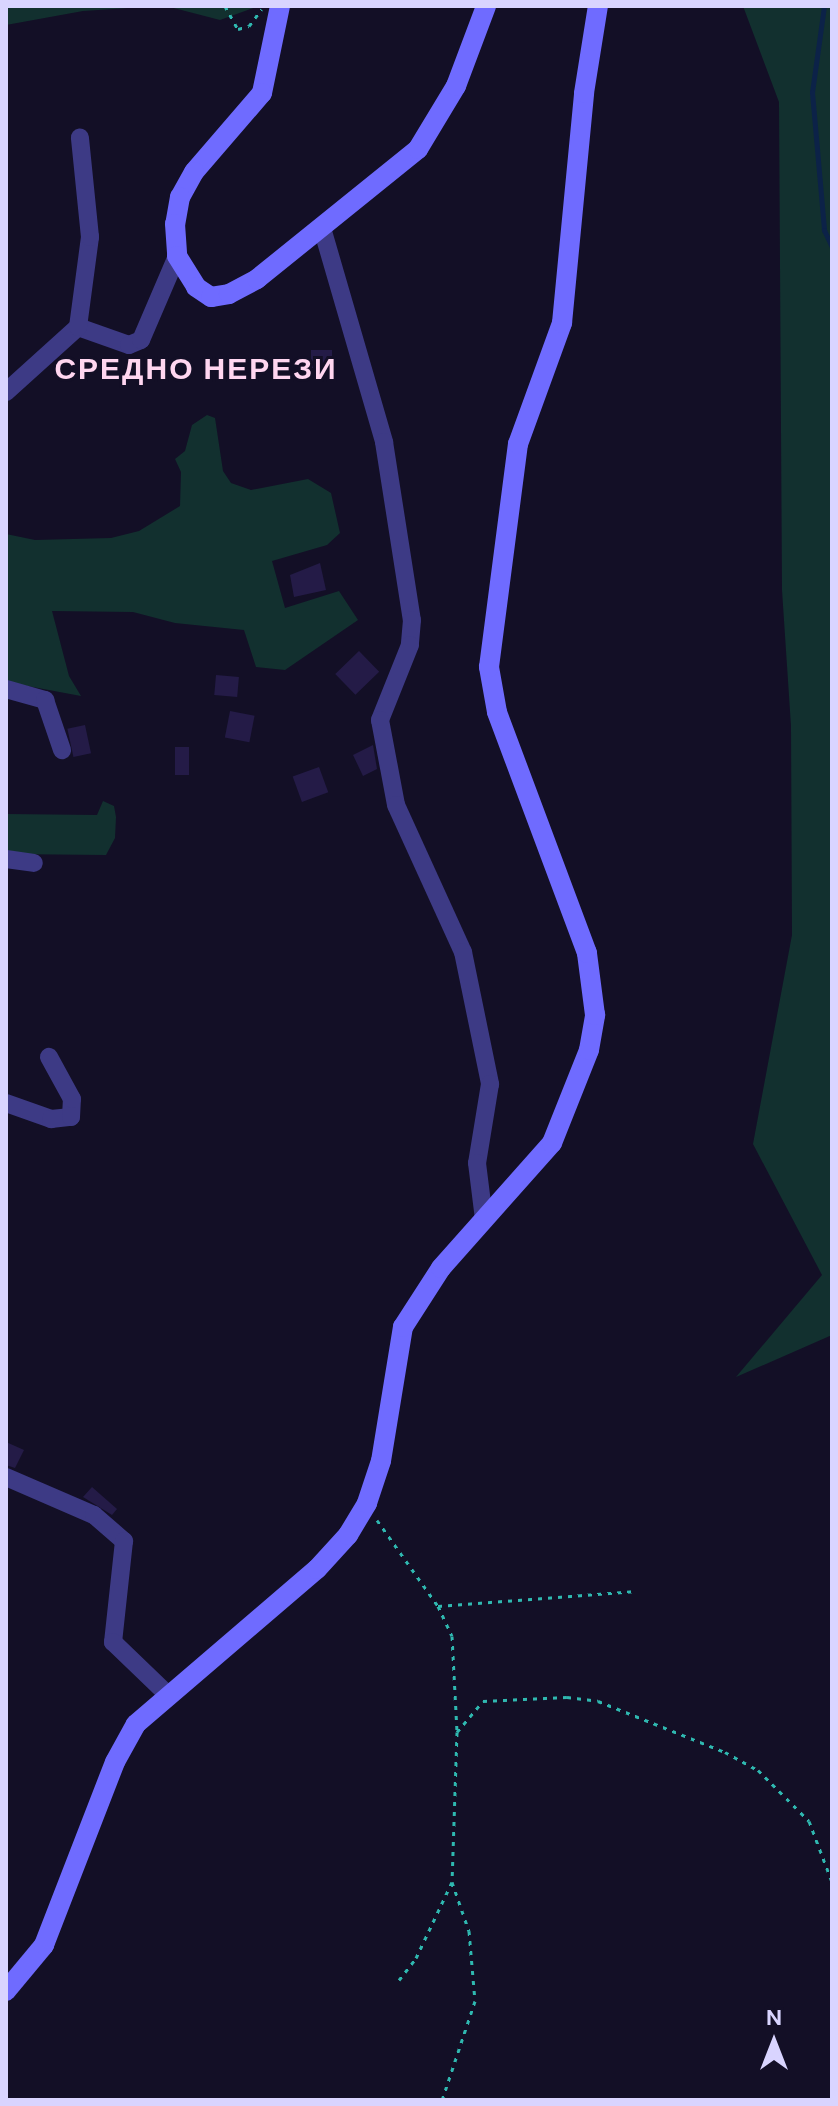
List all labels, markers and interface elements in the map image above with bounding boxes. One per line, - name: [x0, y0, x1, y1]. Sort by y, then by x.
- district label: СРЕДНО НЕРЕЗИ: [54, 351, 338, 387]
- north arrow: [734, 2002, 814, 2082]
- text: N: [766, 2003, 782, 2032]

